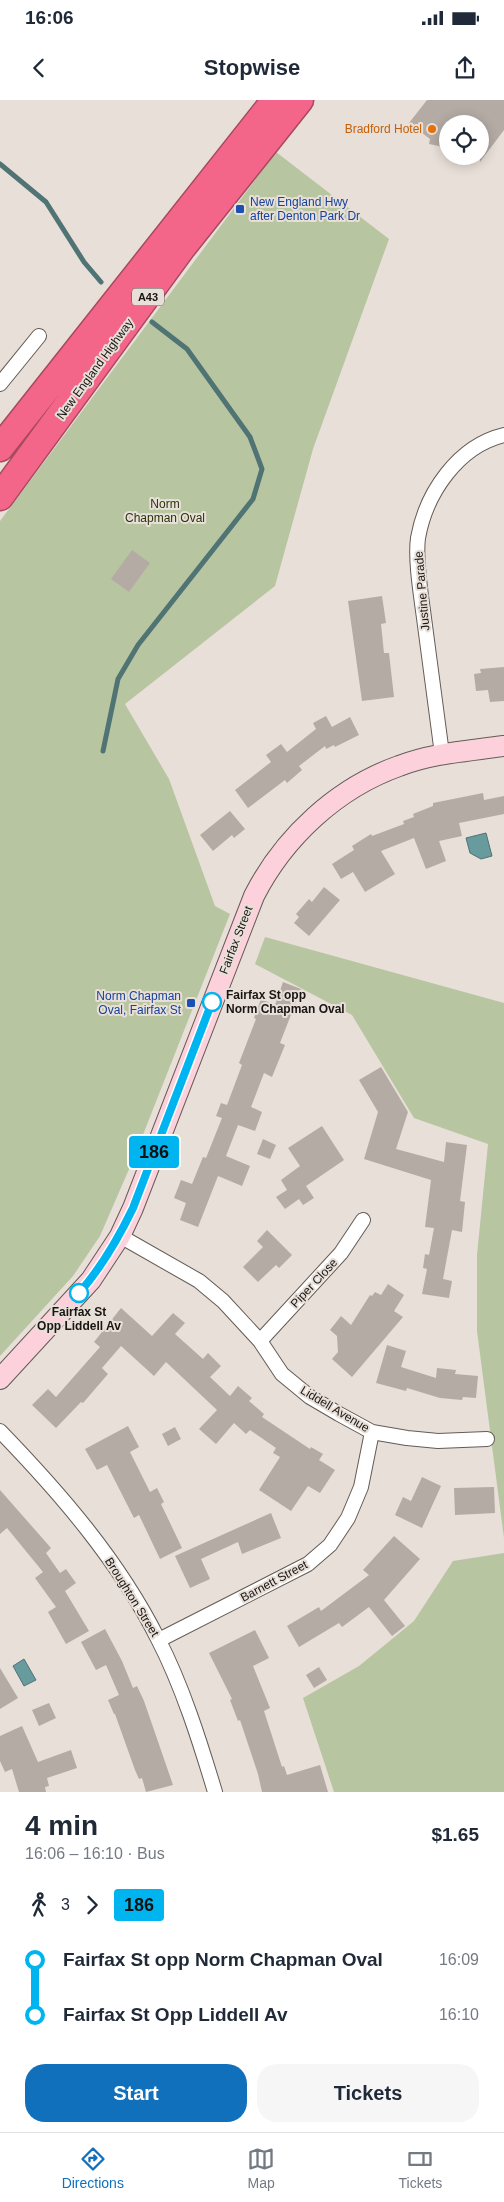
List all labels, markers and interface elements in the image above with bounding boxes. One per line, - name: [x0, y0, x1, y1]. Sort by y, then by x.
- text: 16:06: [25, 7, 74, 28]
- icon: back: [25, 54, 53, 82]
- icon: share: [451, 54, 479, 82]
- text: Stopwise: [204, 55, 300, 80]
- map controls: [439, 115, 489, 165]
- button: locate: [439, 115, 489, 165]
- place label: Bradford Hotel: [345, 122, 422, 136]
- marker: Bradford Hotel: [426, 123, 438, 135]
- place label: New England Hwy after Denton Park Dr: [250, 195, 360, 223]
- marker: New England Hwy after Denton Park Dr: [234, 203, 246, 215]
- road number: A43: [132, 288, 164, 306]
- street label: New England Highway: [54, 316, 136, 422]
- park label: Norm Chapman Oval: [125, 497, 205, 525]
- street label: Justine Parade: [412, 550, 432, 631]
- street label: Fairfax Street: [217, 903, 256, 976]
- place label: Fairfax St opp Norm Chapman Oval: [226, 988, 345, 1016]
- place label: Norm Chapman Oval, Fairfax St: [96, 989, 182, 1017]
- marker: Fairfax St opp Norm Chapman Oval: [202, 992, 222, 1012]
- marker: Norm Chapman Oval, Fairfax St: [185, 997, 197, 1009]
- line badge: 186: [125, 1136, 183, 1168]
- text: 186: [139, 1142, 169, 1162]
- street label: Piper Close: [288, 1255, 340, 1310]
- marker: Fairfax St Opp Liddell Av: [69, 1283, 89, 1303]
- place label: Fairfax St Opp Liddell Av: [37, 1305, 121, 1333]
- street label: Liddell Avenue: [298, 1383, 372, 1435]
- street label: Broughton Street: [102, 1555, 162, 1640]
- street label: Barnett Street: [238, 1557, 311, 1605]
- text: 4 min: [25, 1810, 98, 1841]
- text: $1.65: [431, 1824, 479, 1845]
- text: 16:06 – 16:10 · Bus: [25, 1845, 165, 1862]
- icon: walk: [25, 1891, 53, 1919]
- icon: forward: [78, 1891, 106, 1919]
- text: 186: [124, 1895, 154, 1915]
- text: 3: [61, 1896, 70, 1913]
- text: Fairfax St opp Norm Chapman Oval: [63, 1949, 383, 1970]
- text: 16:09: [439, 1951, 479, 1968]
- text: Fairfax St Opp Liddell Av: [63, 2004, 288, 2025]
- text: 16:10: [439, 2006, 479, 2023]
- button: Start: [25, 2064, 247, 2122]
- button: Tickets: [257, 2064, 479, 2122]
- tab: Directions: [62, 2145, 124, 2191]
- tab: Map: [247, 2145, 275, 2191]
- tab: Tickets: [398, 2145, 442, 2191]

